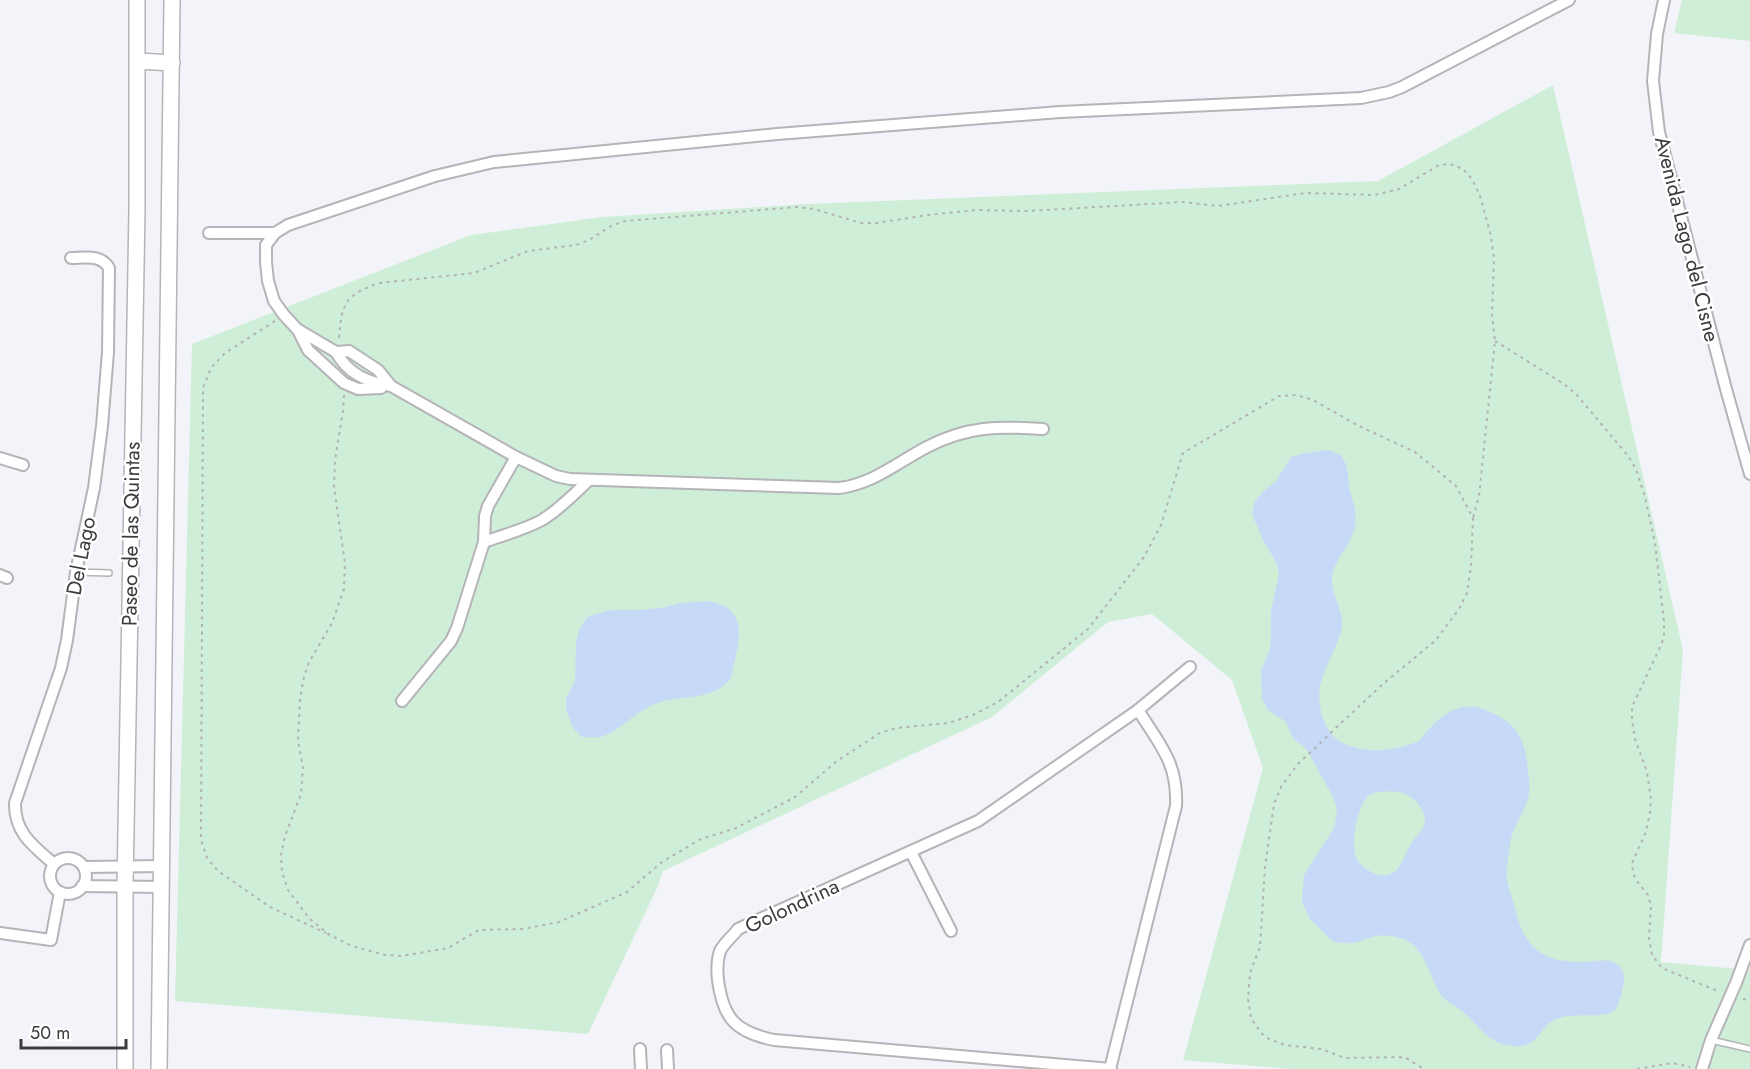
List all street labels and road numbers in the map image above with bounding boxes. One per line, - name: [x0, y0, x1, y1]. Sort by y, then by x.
- street label: Avenida Lago del Cisne: [1647, 133, 1727, 345]
- street label: Paseo de las Quintas: [114, 441, 148, 627]
- street label: Del Lago: [59, 514, 103, 598]
- street label: Golondrina: [740, 871, 844, 941]

